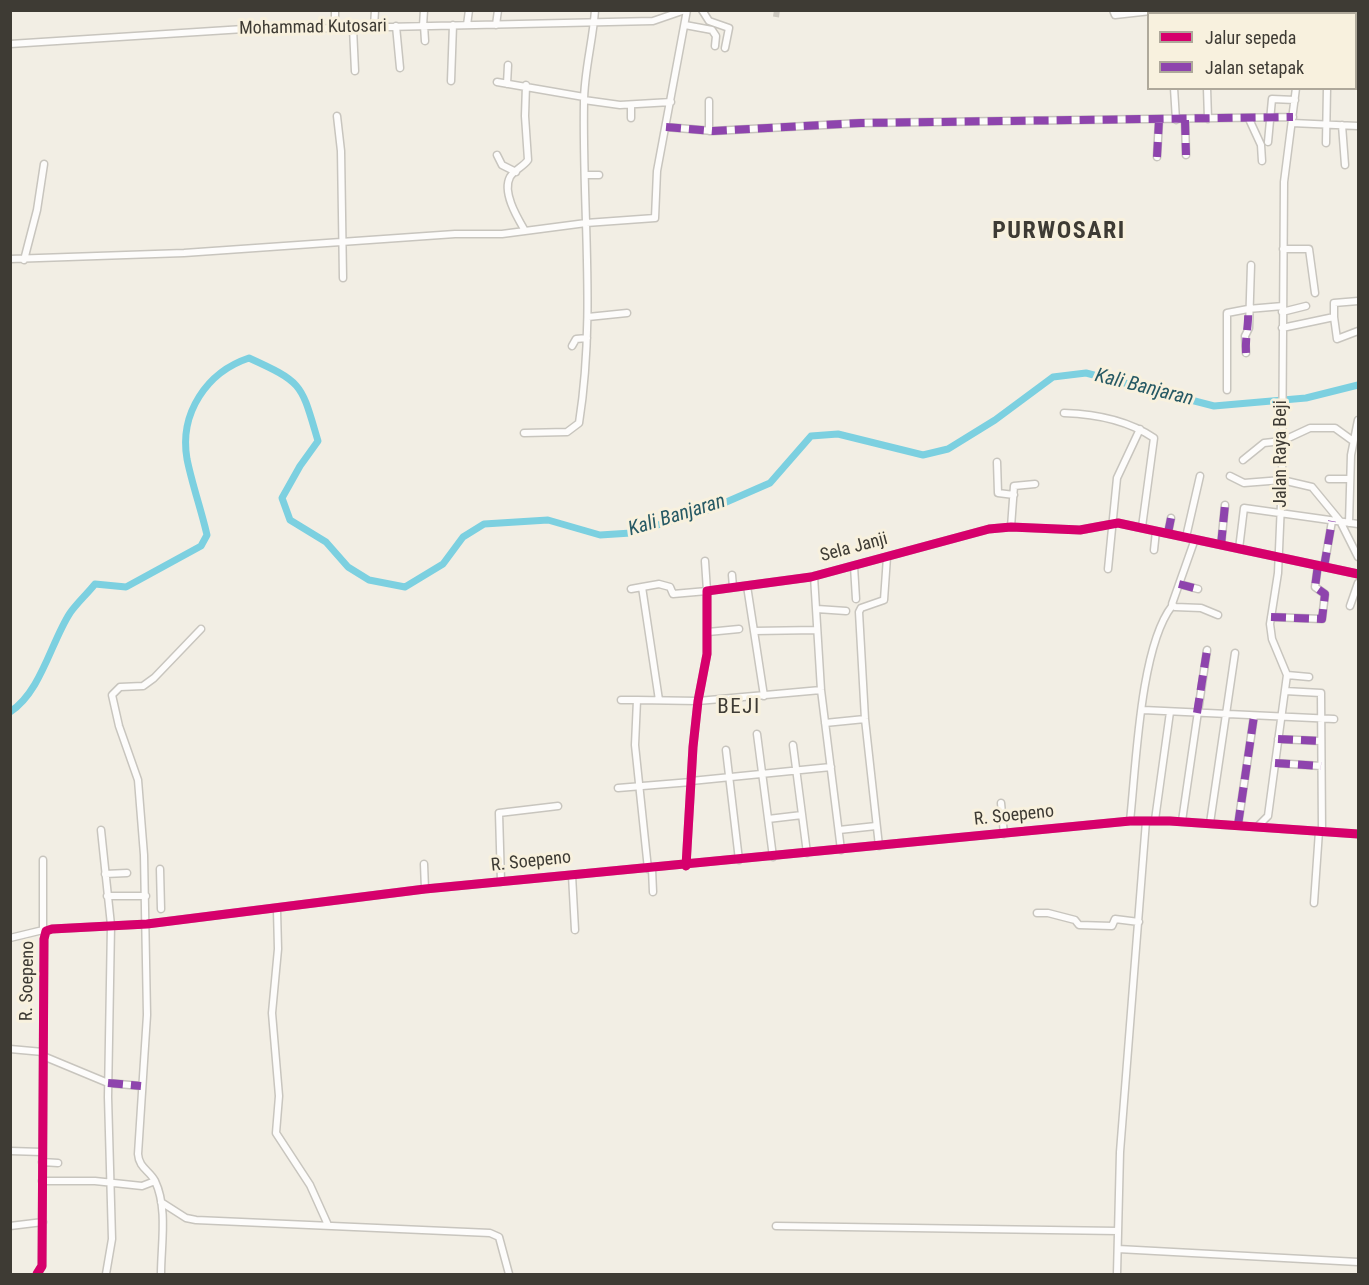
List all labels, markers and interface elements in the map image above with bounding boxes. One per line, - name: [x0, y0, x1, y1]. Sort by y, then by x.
- legend: [1147, 12, 1357, 90]
- street label: Mohammad Kutosari: [239, 16, 387, 40]
- text: Jalur sepeda: [1205, 27, 1296, 48]
- text: Jalan setapak: [1205, 57, 1304, 78]
- district label: PURWOSARI: [992, 218, 1126, 246]
- water label: Kali Banjaran: [1092, 364, 1196, 412]
- street label: Jalan Raya Beji: [1270, 400, 1292, 508]
- water label: Kali Banjaran: [625, 490, 729, 542]
- street label: Sela Janji: [818, 529, 890, 567]
- district label: BEJI: [717, 695, 761, 721]
- street label: R. Soepeno: [973, 801, 1055, 831]
- street label: R. Soepeno: [490, 847, 572, 877]
- street label: R. Soepeno: [17, 941, 39, 1021]

